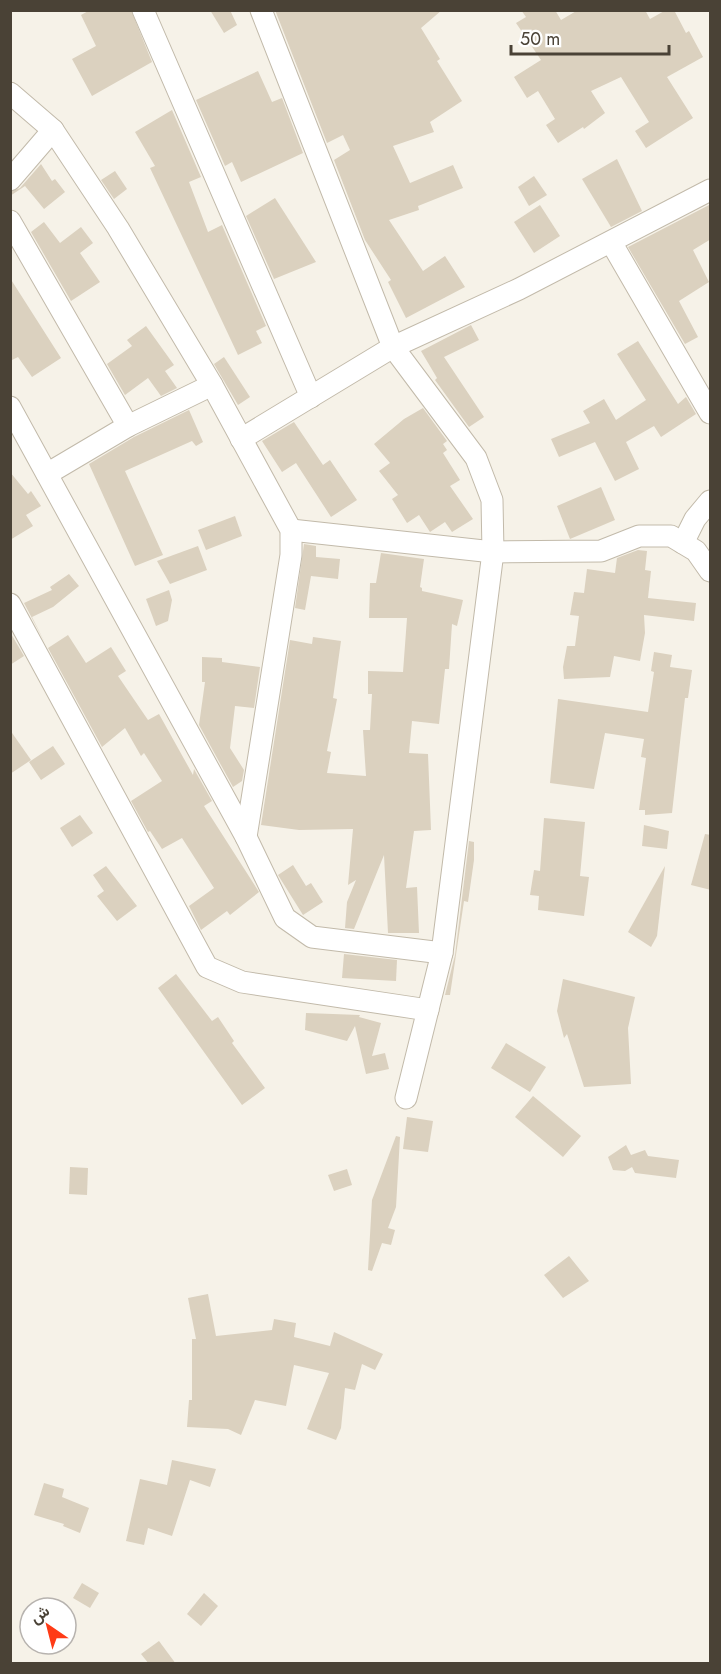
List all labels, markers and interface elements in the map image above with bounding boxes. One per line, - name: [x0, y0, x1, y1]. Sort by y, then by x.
- scale bar: [511, 18, 668, 56]
- text: 50 m: [520, 26, 560, 52]
- north arrow: [18, 1596, 78, 1656]
- text: ش: [25, 1599, 54, 1629]

